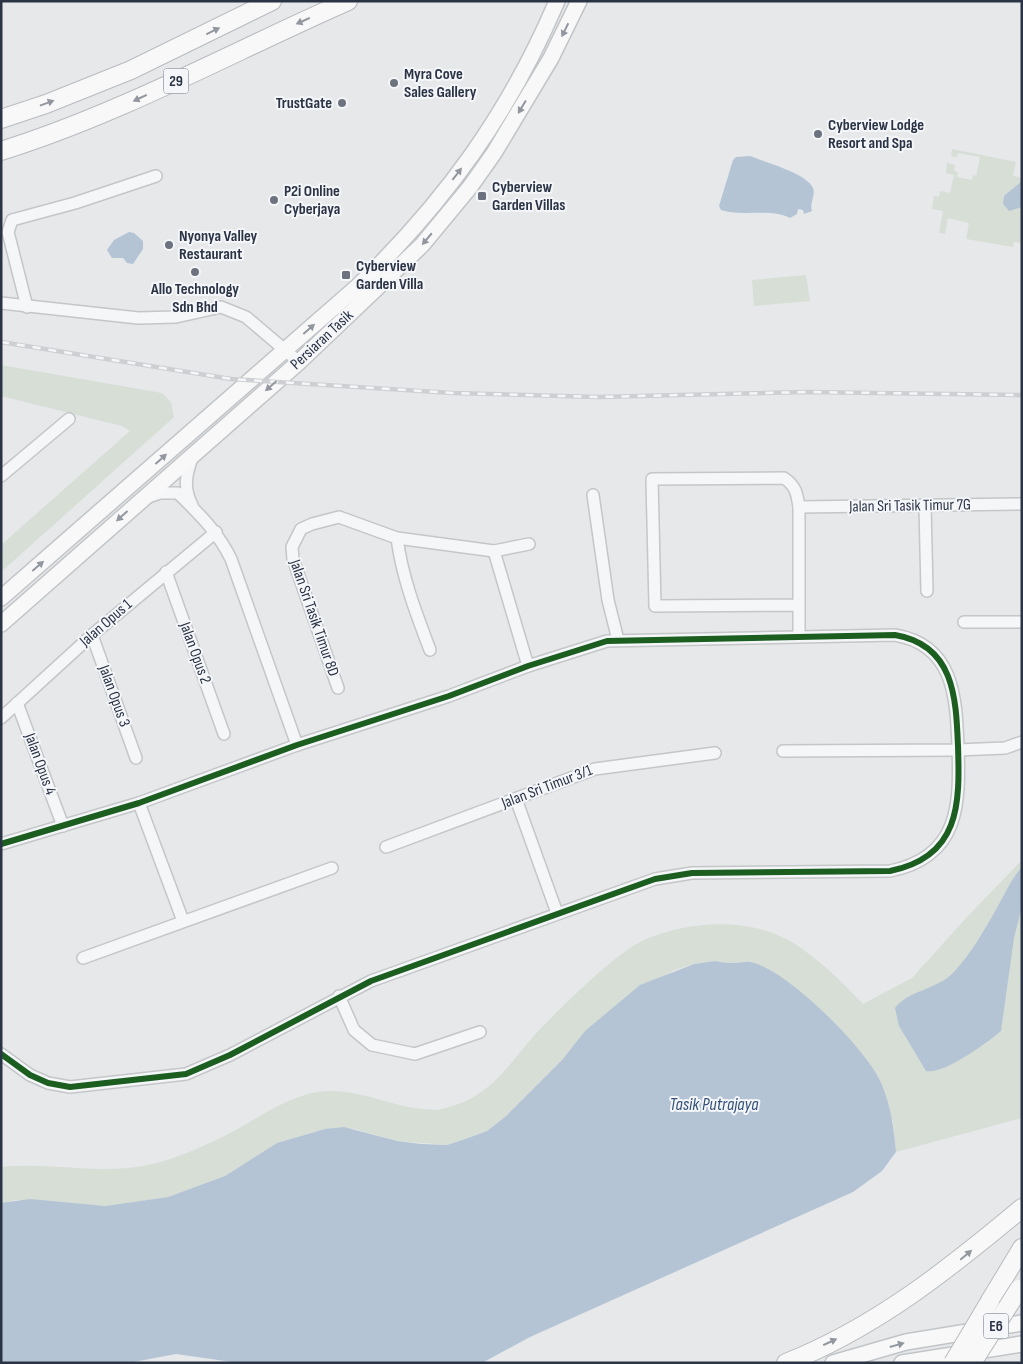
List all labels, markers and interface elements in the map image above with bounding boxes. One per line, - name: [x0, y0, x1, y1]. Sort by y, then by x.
- one-way arrow: [296, 17, 310, 25]
- one-way arrow: [561, 23, 569, 37]
- one-way arrow: [206, 27, 220, 35]
- place label: Myra Cove Sales Gallery: [404, 65, 477, 102]
- road number: 29: [164, 68, 188, 94]
- marker: Myra Cove Sales Gallery: [388, 77, 400, 89]
- one-way arrow: [133, 94, 147, 102]
- place label: TrustGate: [276, 94, 332, 113]
- marker: TrustGate: [336, 97, 348, 109]
- one-way arrow: [40, 99, 55, 106]
- one-way arrow: [517, 101, 526, 114]
- place label: Cyberview Lodge Resort and Spa: [828, 116, 924, 153]
- marker: Cyberview Lodge Resort and Spa: [812, 128, 824, 140]
- one-way arrow: [452, 168, 463, 181]
- place label: Cyberview Garden Villas: [492, 178, 565, 215]
- place label: P2i Online Cyberjaya: [284, 182, 340, 219]
- marker: Cyberview Garden Villas: [476, 190, 488, 202]
- marker: P2i Online Cyberjaya: [268, 194, 280, 206]
- place label: Nyonya Valley Restaurant: [179, 227, 258, 264]
- one-way arrow: [422, 232, 433, 245]
- marker: Nyonya Valley Restaurant: [163, 239, 175, 251]
- place label: Cyberview Garden Villa: [356, 257, 423, 294]
- marker: Allo Technology Sdn Bhd: [189, 266, 201, 278]
- marker: Cyberview Garden Villa: [340, 269, 352, 281]
- place label: Allo Technology Sdn Bhd: [150, 280, 239, 317]
- street label: Persiaran Tasik: [287, 306, 357, 374]
- one-way arrow: [302, 323, 314, 335]
- one-way arrow: [265, 380, 277, 392]
- one-way arrow: [154, 454, 167, 465]
- street label: Jalan Sri Tasik Timur 7G: [848, 495, 971, 517]
- one-way arrow: [116, 511, 129, 522]
- street label: Jalan Sri Tasik Timur 8D: [285, 556, 343, 679]
- one-way arrow: [32, 561, 45, 572]
- street label: Jalan Opus 1: [75, 595, 136, 652]
- street label: Jalan Opus 2: [175, 619, 215, 686]
- street label: Jalan Opus 3: [94, 662, 134, 729]
- street label: Jalan Opus 4: [20, 730, 60, 798]
- street label: Jalan Sri Timur 3/1: [498, 761, 595, 813]
- water label: Tasik Putrajaya: [670, 1094, 759, 1115]
- one-way arrow: [960, 1249, 973, 1260]
- road number: E6: [984, 1314, 1008, 1338]
- one-way arrow: [823, 1338, 837, 1346]
- one-way arrow: [890, 1340, 905, 1348]

